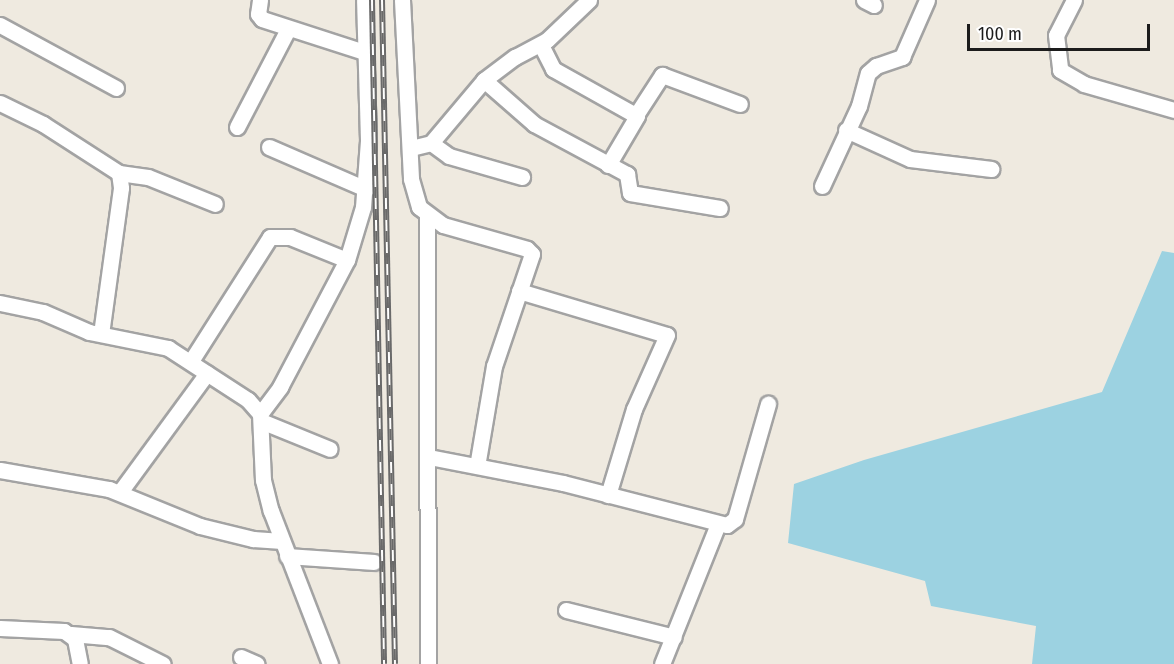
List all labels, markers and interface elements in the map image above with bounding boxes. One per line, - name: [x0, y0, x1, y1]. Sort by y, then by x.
- scale bar: [970, 12, 1153, 50]
- text: 100 m: [978, 23, 1022, 45]

